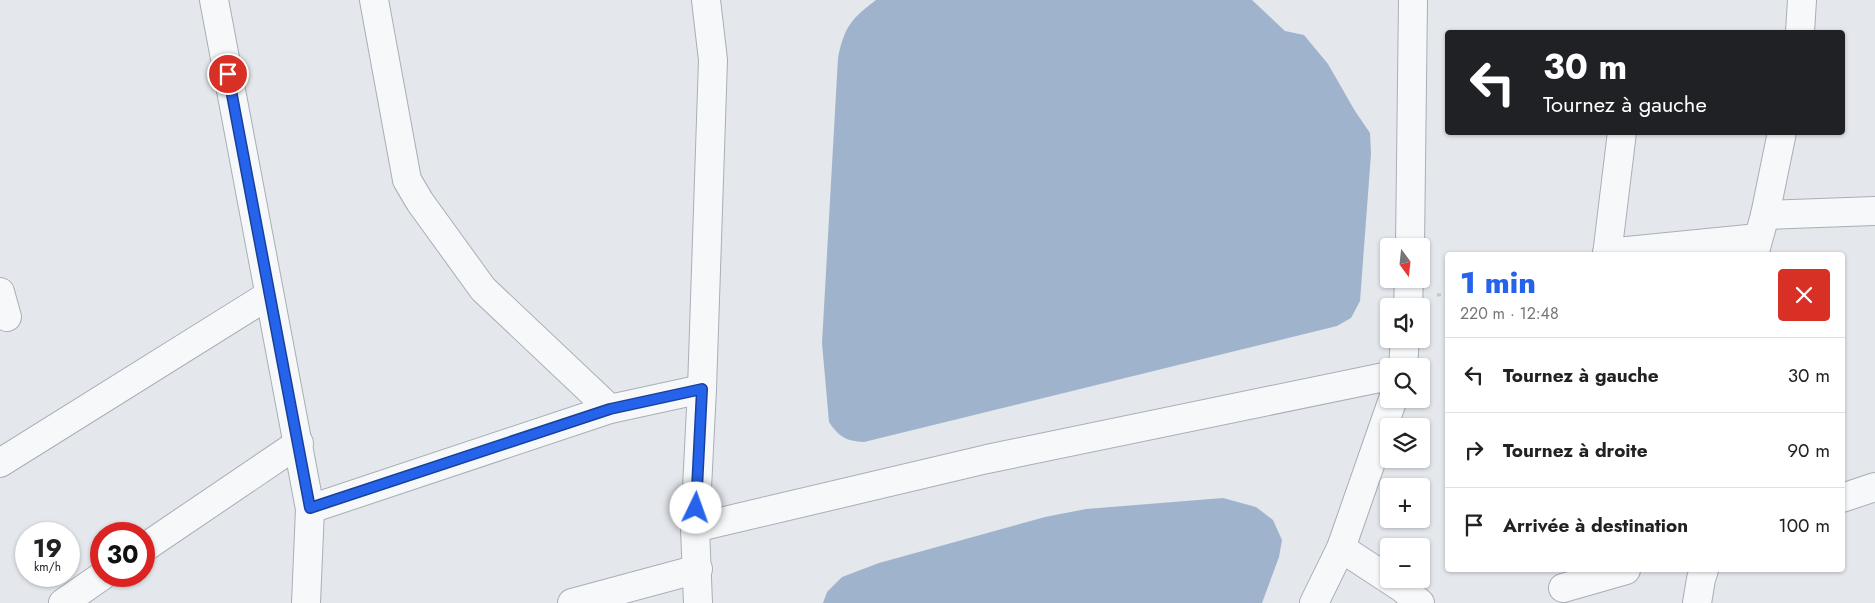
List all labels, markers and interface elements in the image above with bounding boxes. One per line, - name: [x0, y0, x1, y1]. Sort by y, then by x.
- text: 30 m: [1543, 42, 1627, 92]
- icon: left: [1460, 50, 1525, 115]
- pin: [207, 53, 249, 95]
- icon: arrive: [214, 60, 242, 88]
- text: Tournez à gauche: [1543, 88, 1707, 120]
- north arrow: [1380, 238, 1430, 288]
- map controls: [1380, 238, 1430, 588]
- text: 1 min: [1460, 261, 1536, 304]
- button: close: [1778, 269, 1830, 321]
- button: sound: [1380, 298, 1430, 348]
- text: 220 m · 12:48: [1460, 302, 1559, 325]
- button: search: [1380, 358, 1430, 408]
- icon: left: [1460, 361, 1488, 389]
- text: Tournez à gauche: [1503, 362, 1659, 389]
- text: 30 m: [1788, 362, 1830, 389]
- button: layers: [1380, 418, 1430, 468]
- icon: right: [1460, 436, 1488, 464]
- text: Tournez à droite: [1503, 437, 1648, 464]
- text: 90 m: [1787, 437, 1830, 464]
- button: +: [1380, 478, 1430, 528]
- position arrow: [669, 481, 721, 533]
- icon: arrive: [1460, 511, 1488, 539]
- text: Arrivée à destination: [1503, 512, 1688, 539]
- text: 100 m: [1778, 512, 1830, 539]
- speed limit sign: 30: [90, 522, 155, 587]
- text: 19: [33, 530, 62, 566]
- button: −: [1380, 538, 1430, 588]
- text: km/h: [34, 558, 61, 576]

